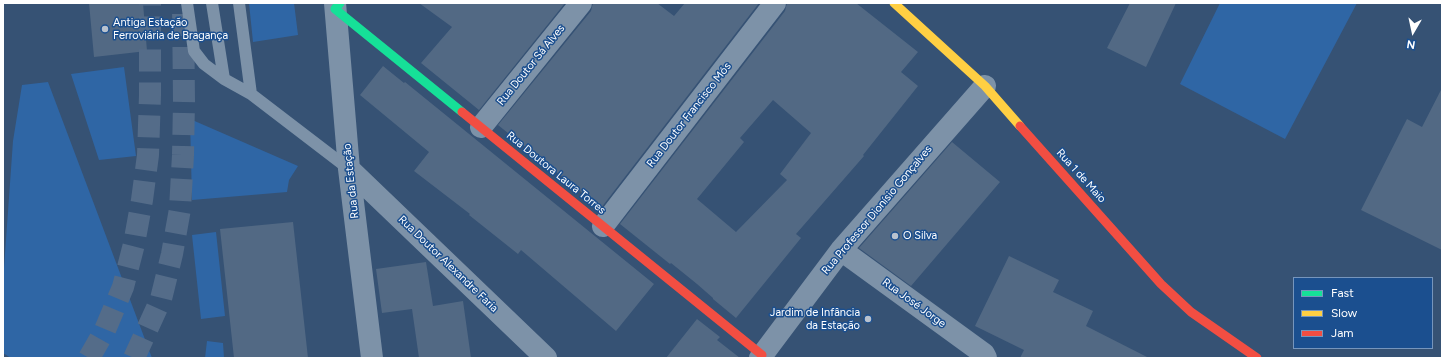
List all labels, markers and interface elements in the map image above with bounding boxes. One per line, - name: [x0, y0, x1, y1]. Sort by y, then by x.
- north arrow: [1393, 12, 1433, 52]
- place label: Antiga Estação Ferroviária de Bragança: [113, 16, 228, 42]
- street label: Rua Doutor Sá Alves: [494, 22, 568, 108]
- marker: Antiga Estação Ferroviária de Bragança: [100, 24, 110, 34]
- text: N: [1406, 37, 1416, 51]
- street label: Rua Doutor Francisco Mós: [644, 60, 734, 170]
- street label: Rua Doutora Laura Torres: [504, 129, 608, 217]
- street label: Rua da Estação: [340, 143, 362, 219]
- street label: Rua Professor Dionísio Gonçalves: [819, 143, 935, 277]
- street label: Rua 1 de Maio: [1053, 146, 1109, 206]
- street label: Rua Doutor Alexandre Faria: [395, 213, 501, 315]
- place label: O Silva: [903, 229, 937, 243]
- marker: O Silva: [890, 231, 900, 241]
- street label: Rua José Jorge: [880, 275, 948, 331]
- legend: [1293, 277, 1433, 349]
- text: Fast: [1331, 286, 1354, 300]
- place label: Jardim de Infância da Estação: [770, 306, 860, 332]
- text: Slow: [1331, 306, 1357, 320]
- marker: Jardim de Infância da Estação: [863, 314, 873, 324]
- text: Jam: [1331, 326, 1354, 340]

